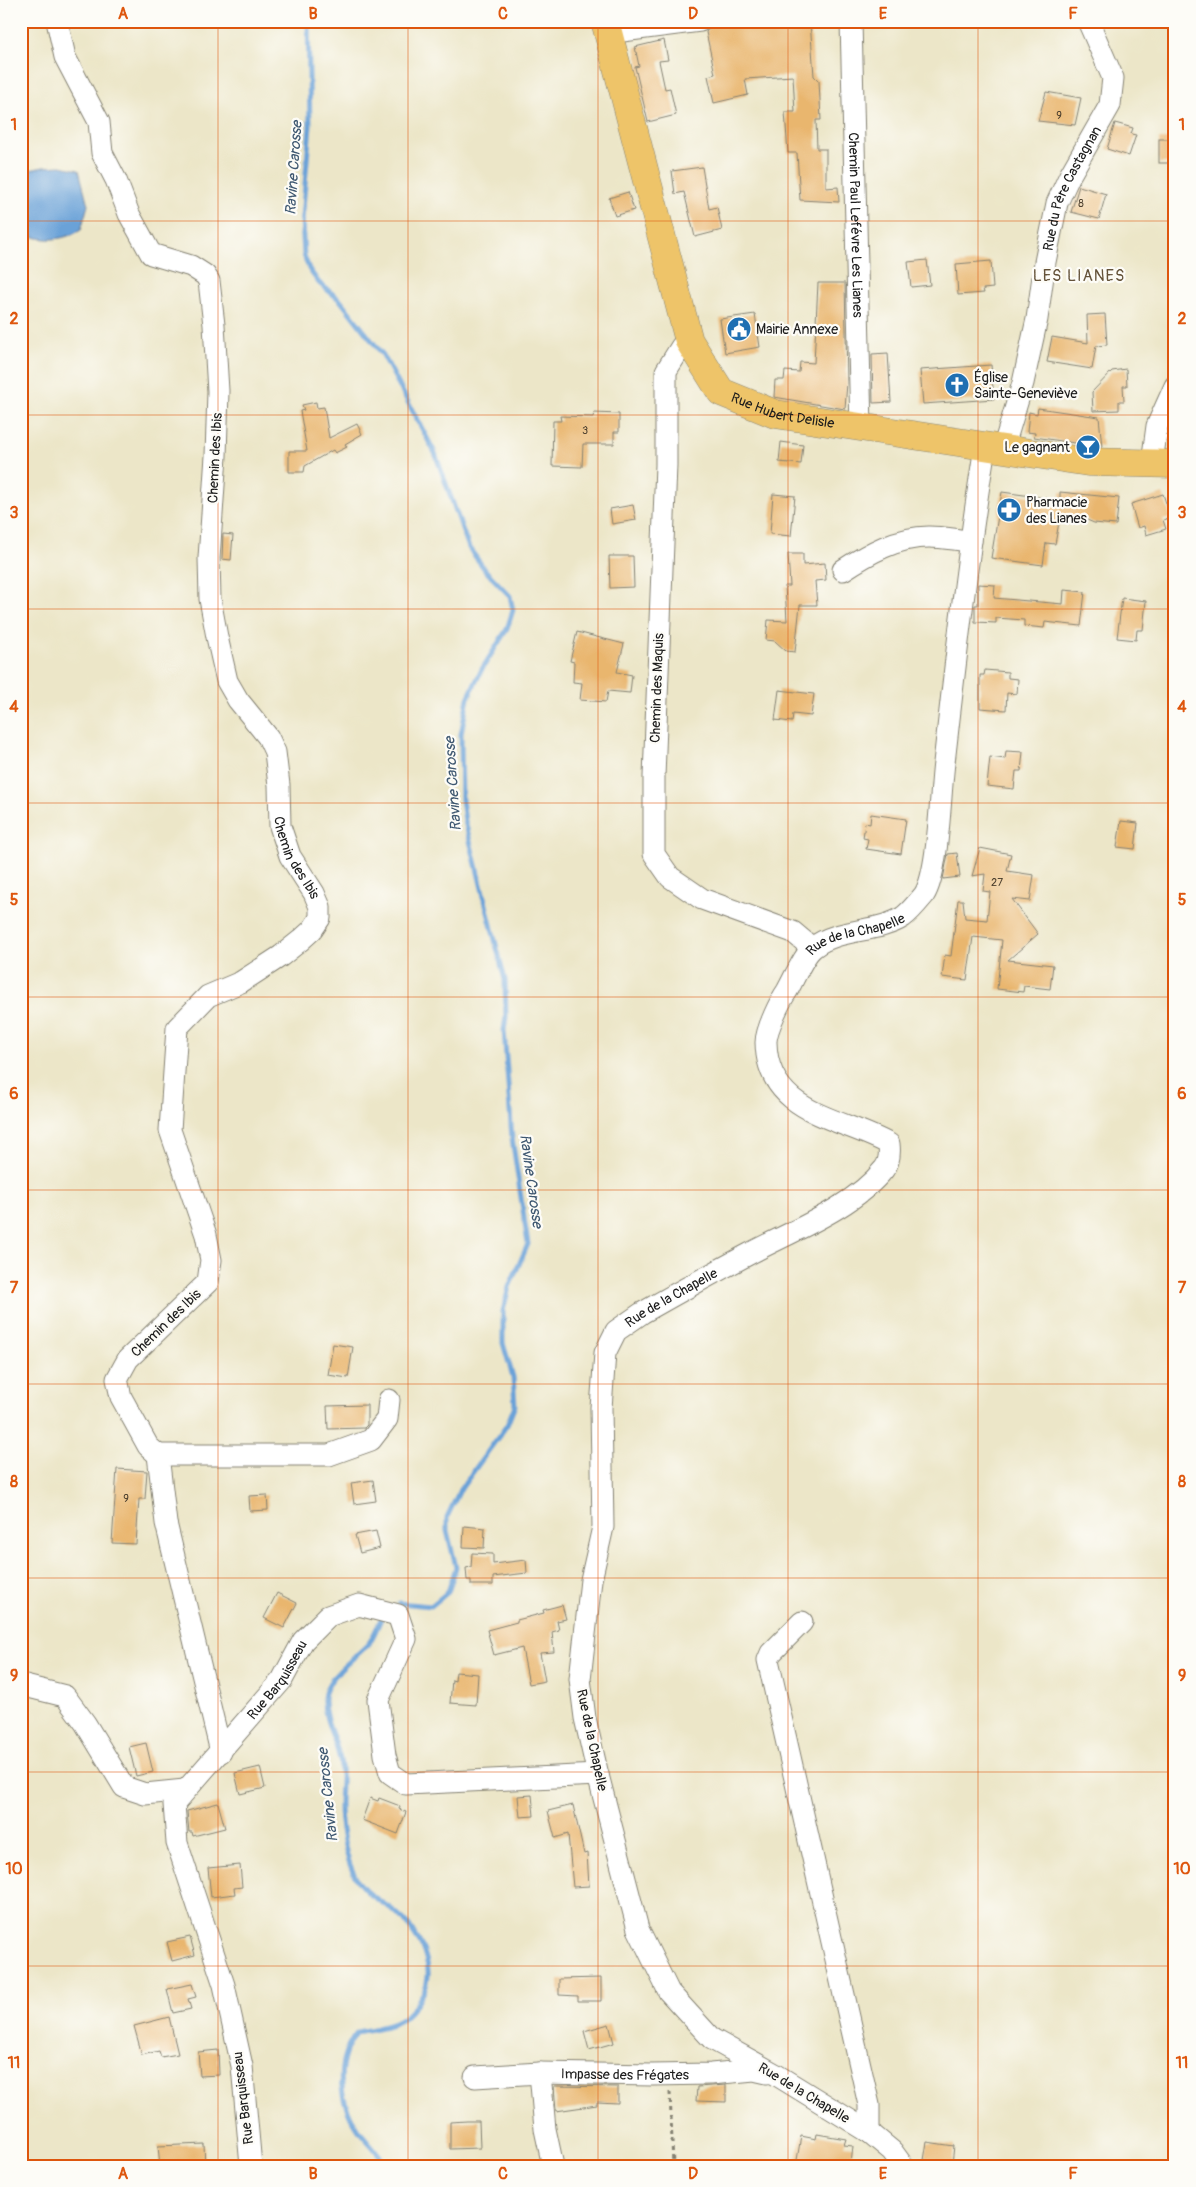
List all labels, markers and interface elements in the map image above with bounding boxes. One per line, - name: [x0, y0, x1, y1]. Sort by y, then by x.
- text: A: [118, 4, 129, 24]
- text: B: [308, 4, 318, 24]
- text: C: [498, 4, 508, 24]
- text: D: [688, 4, 698, 24]
- text: E: [879, 4, 888, 24]
- text: F: [1068, 4, 1078, 24]
- house number: 9: [1056, 109, 1062, 122]
- text: 1: [11, 115, 17, 135]
- text: 1: [1179, 115, 1185, 135]
- water label: Ravine Carosse: [281, 119, 307, 216]
- street label: Rue du Père Castagnan: [1039, 123, 1105, 252]
- street label: Chemin Paul Lefévre Les Lianes: [845, 132, 867, 318]
- house number: 8: [1078, 197, 1084, 210]
- district label: LES LIANES: [1033, 266, 1125, 286]
- text: 2: [10, 309, 19, 329]
- text: 2: [1178, 309, 1187, 329]
- public building icon: Mairie Annexe: [726, 316, 752, 342]
- place label: Mairie Annexe: [756, 321, 838, 338]
- place label: Église Sainte-Geneviève: [974, 368, 1078, 402]
- church icon: Église Sainte-Geneviève: [944, 372, 970, 398]
- street label: Rue Hubert Delisle: [729, 389, 836, 431]
- street label: Chemin des Ibis: [204, 412, 226, 504]
- house number: 3: [582, 424, 588, 437]
- bar icon: Le gagnant: [1075, 434, 1101, 460]
- place label: Le gagnant: [1004, 439, 1070, 456]
- place label: Pharmacie des Lianes: [1026, 494, 1088, 527]
- pharmacy icon: Pharmacie des Lianes: [996, 497, 1022, 523]
- text: 3: [10, 503, 19, 523]
- text: 3: [1178, 503, 1187, 523]
- street label: Chemin des Maquis: [647, 632, 667, 743]
- text: 4: [9, 697, 19, 717]
- text: 4: [1177, 697, 1187, 717]
- water label: Ravine Carosse: [440, 735, 466, 832]
- street label: Chemin des Ibis: [271, 816, 324, 902]
- house number: 27: [991, 876, 1003, 889]
- text: 5: [10, 890, 19, 910]
- text: 5: [1178, 890, 1187, 910]
- street label: Rue de la Chapelle: [802, 909, 908, 959]
- text: 6: [9, 1084, 19, 1104]
- text: 6: [1177, 1084, 1187, 1104]
- water label: Ravine Carosse: [515, 1133, 547, 1231]
- street label: Rue de la Chapelle: [622, 1264, 720, 1331]
- text: 7: [10, 1278, 19, 1298]
- text: 7: [1178, 1278, 1187, 1298]
- street label: Chemin des Ibis: [128, 1285, 205, 1361]
- text: 8: [10, 1472, 18, 1492]
- text: 8: [1178, 1472, 1186, 1492]
- house number: 9: [123, 1492, 129, 1505]
- street label: Rue Barquisseau: [243, 1637, 310, 1723]
- text: 9: [10, 1666, 18, 1686]
- text: 9: [1178, 1666, 1186, 1686]
- street label: Rue de la Chapelle: [573, 1688, 611, 1793]
- water label: Ravine Carosse: [313, 1746, 342, 1843]
- text: 10: [5, 1859, 23, 1879]
- text: 10: [1173, 1859, 1191, 1879]
- street label: Rue Barquisseau: [229, 2051, 257, 2145]
- text: 11: [8, 2053, 20, 2073]
- text: 11: [1176, 2053, 1188, 2073]
- street label: Rue de la Chapelle: [755, 2059, 853, 2127]
- street label: Impasse des Frégates: [561, 2065, 690, 2084]
- text: A: [118, 2164, 129, 2184]
- text: B: [308, 2164, 318, 2184]
- text: C: [498, 2164, 508, 2184]
- text: D: [688, 2164, 698, 2184]
- text: E: [879, 2164, 888, 2184]
- text: F: [1068, 2164, 1078, 2184]

